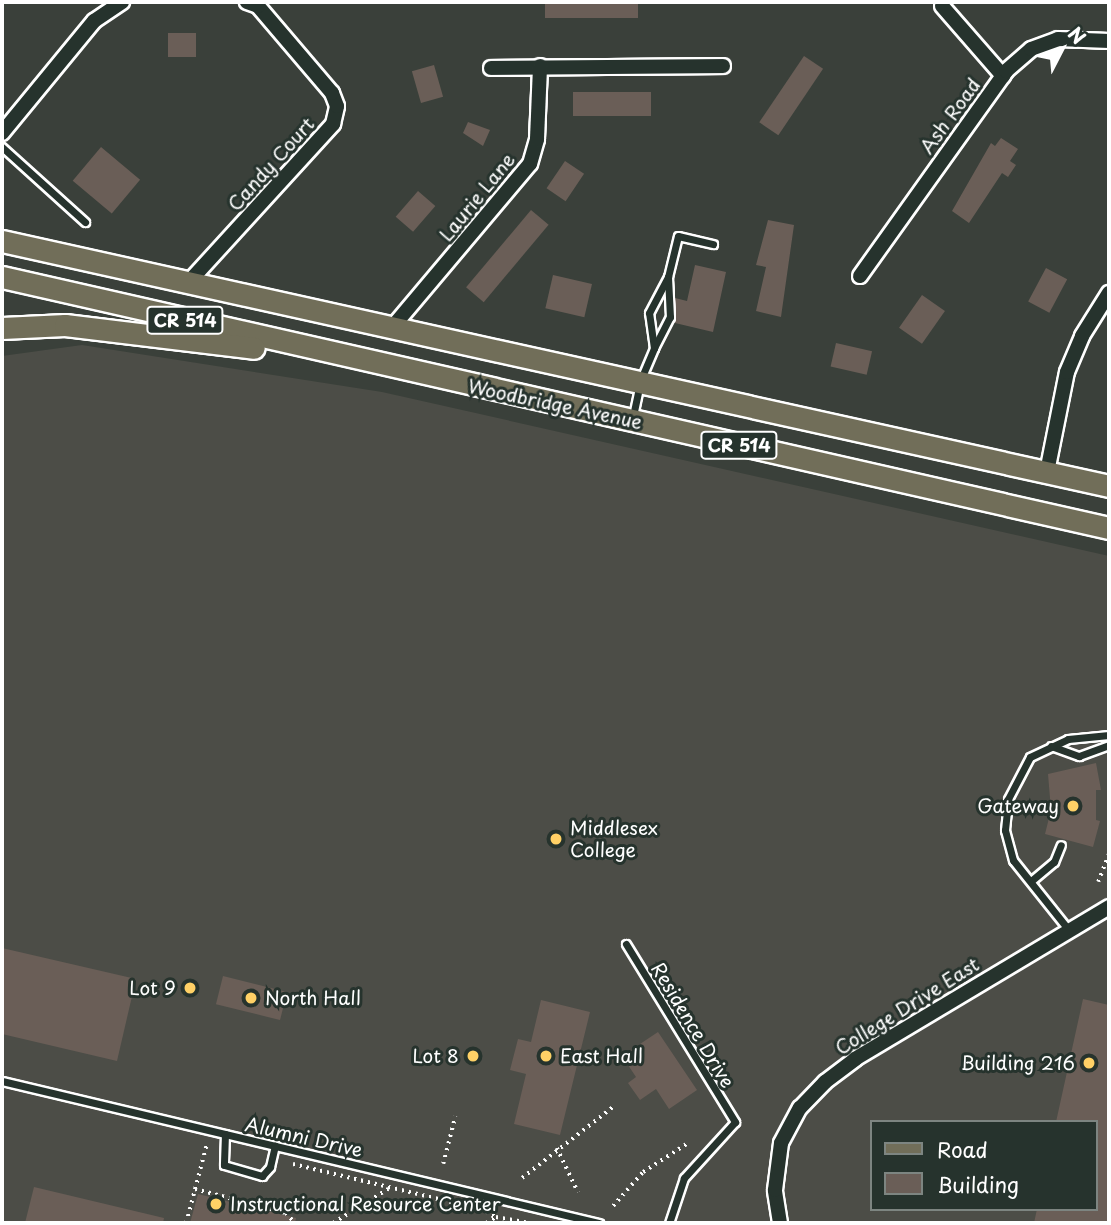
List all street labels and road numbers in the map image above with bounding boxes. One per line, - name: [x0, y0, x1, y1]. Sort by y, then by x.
- street label: Ash Road: [915, 74, 985, 158]
- street label: Candy Court: [223, 113, 319, 215]
- street label: Laurie Lane: [434, 148, 520, 246]
- road number: CR 514: [145, 306, 225, 334]
- street label: Woodbridge Avenue: [466, 374, 644, 434]
- road number: CR 514: [699, 430, 779, 460]
- street label: College Drive East: [830, 952, 984, 1060]
- street label: Residence Drive: [646, 958, 740, 1092]
- street label: Alumni Drive: [243, 1112, 365, 1162]

